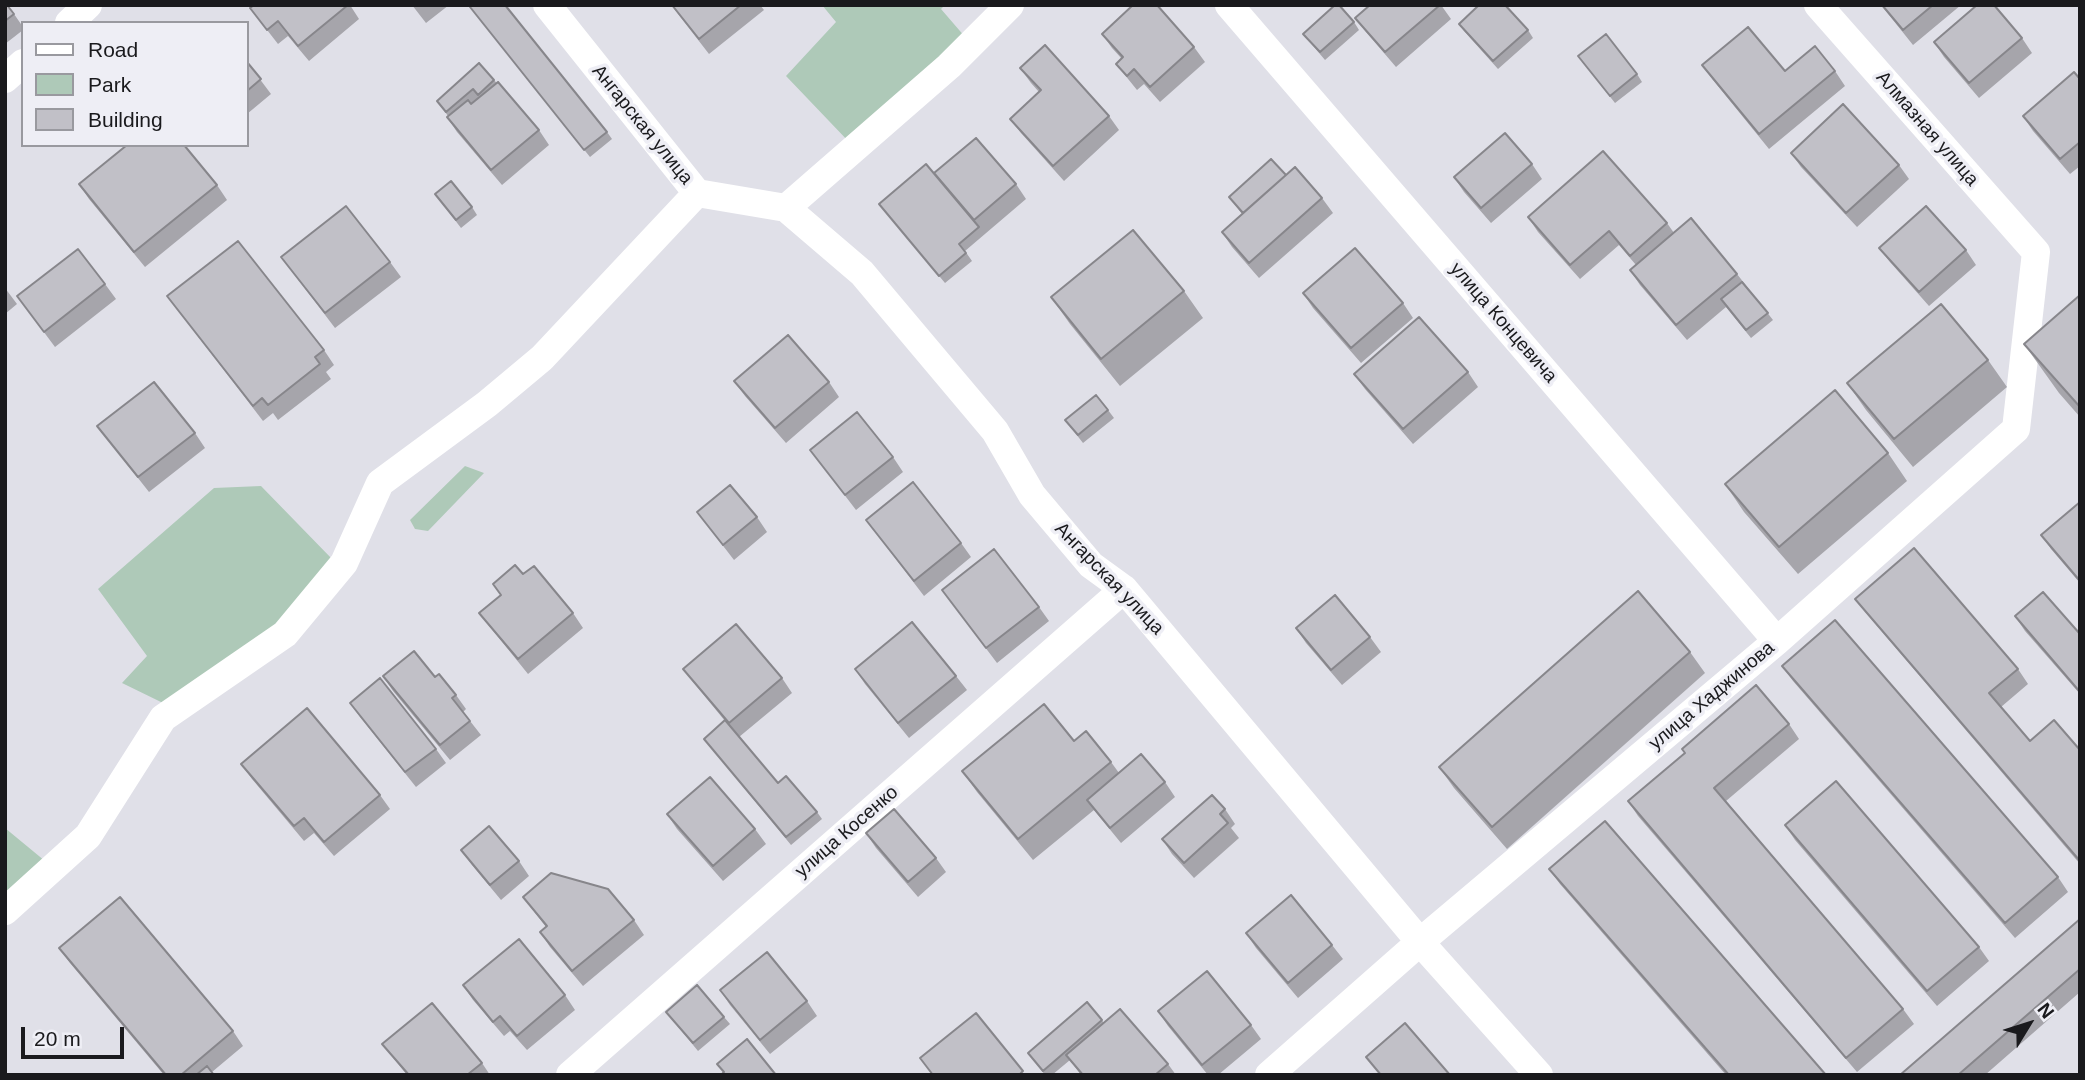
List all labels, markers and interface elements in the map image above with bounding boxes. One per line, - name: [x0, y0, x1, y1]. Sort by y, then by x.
- legend: [21, 21, 248, 147]
- text: Road: [88, 38, 138, 61]
- street label: Ангарская улица: [587, 61, 697, 189]
- street label: Алмазная улица: [1871, 67, 1983, 191]
- text: Park: [88, 73, 131, 96]
- text: Building: [88, 108, 163, 131]
- street label: улица Концевича: [1445, 258, 1561, 388]
- street label: Ангарская улица: [1050, 518, 1168, 640]
- street label: улица Хаджинова: [1645, 637, 1779, 755]
- street label: улица Косенко: [791, 781, 903, 883]
- north arrow: [1994, 989, 2064, 1059]
- text: N: [2033, 999, 2058, 1023]
- scale bar: [24, 1014, 128, 1058]
- text: 20 m: [34, 1027, 81, 1050]

